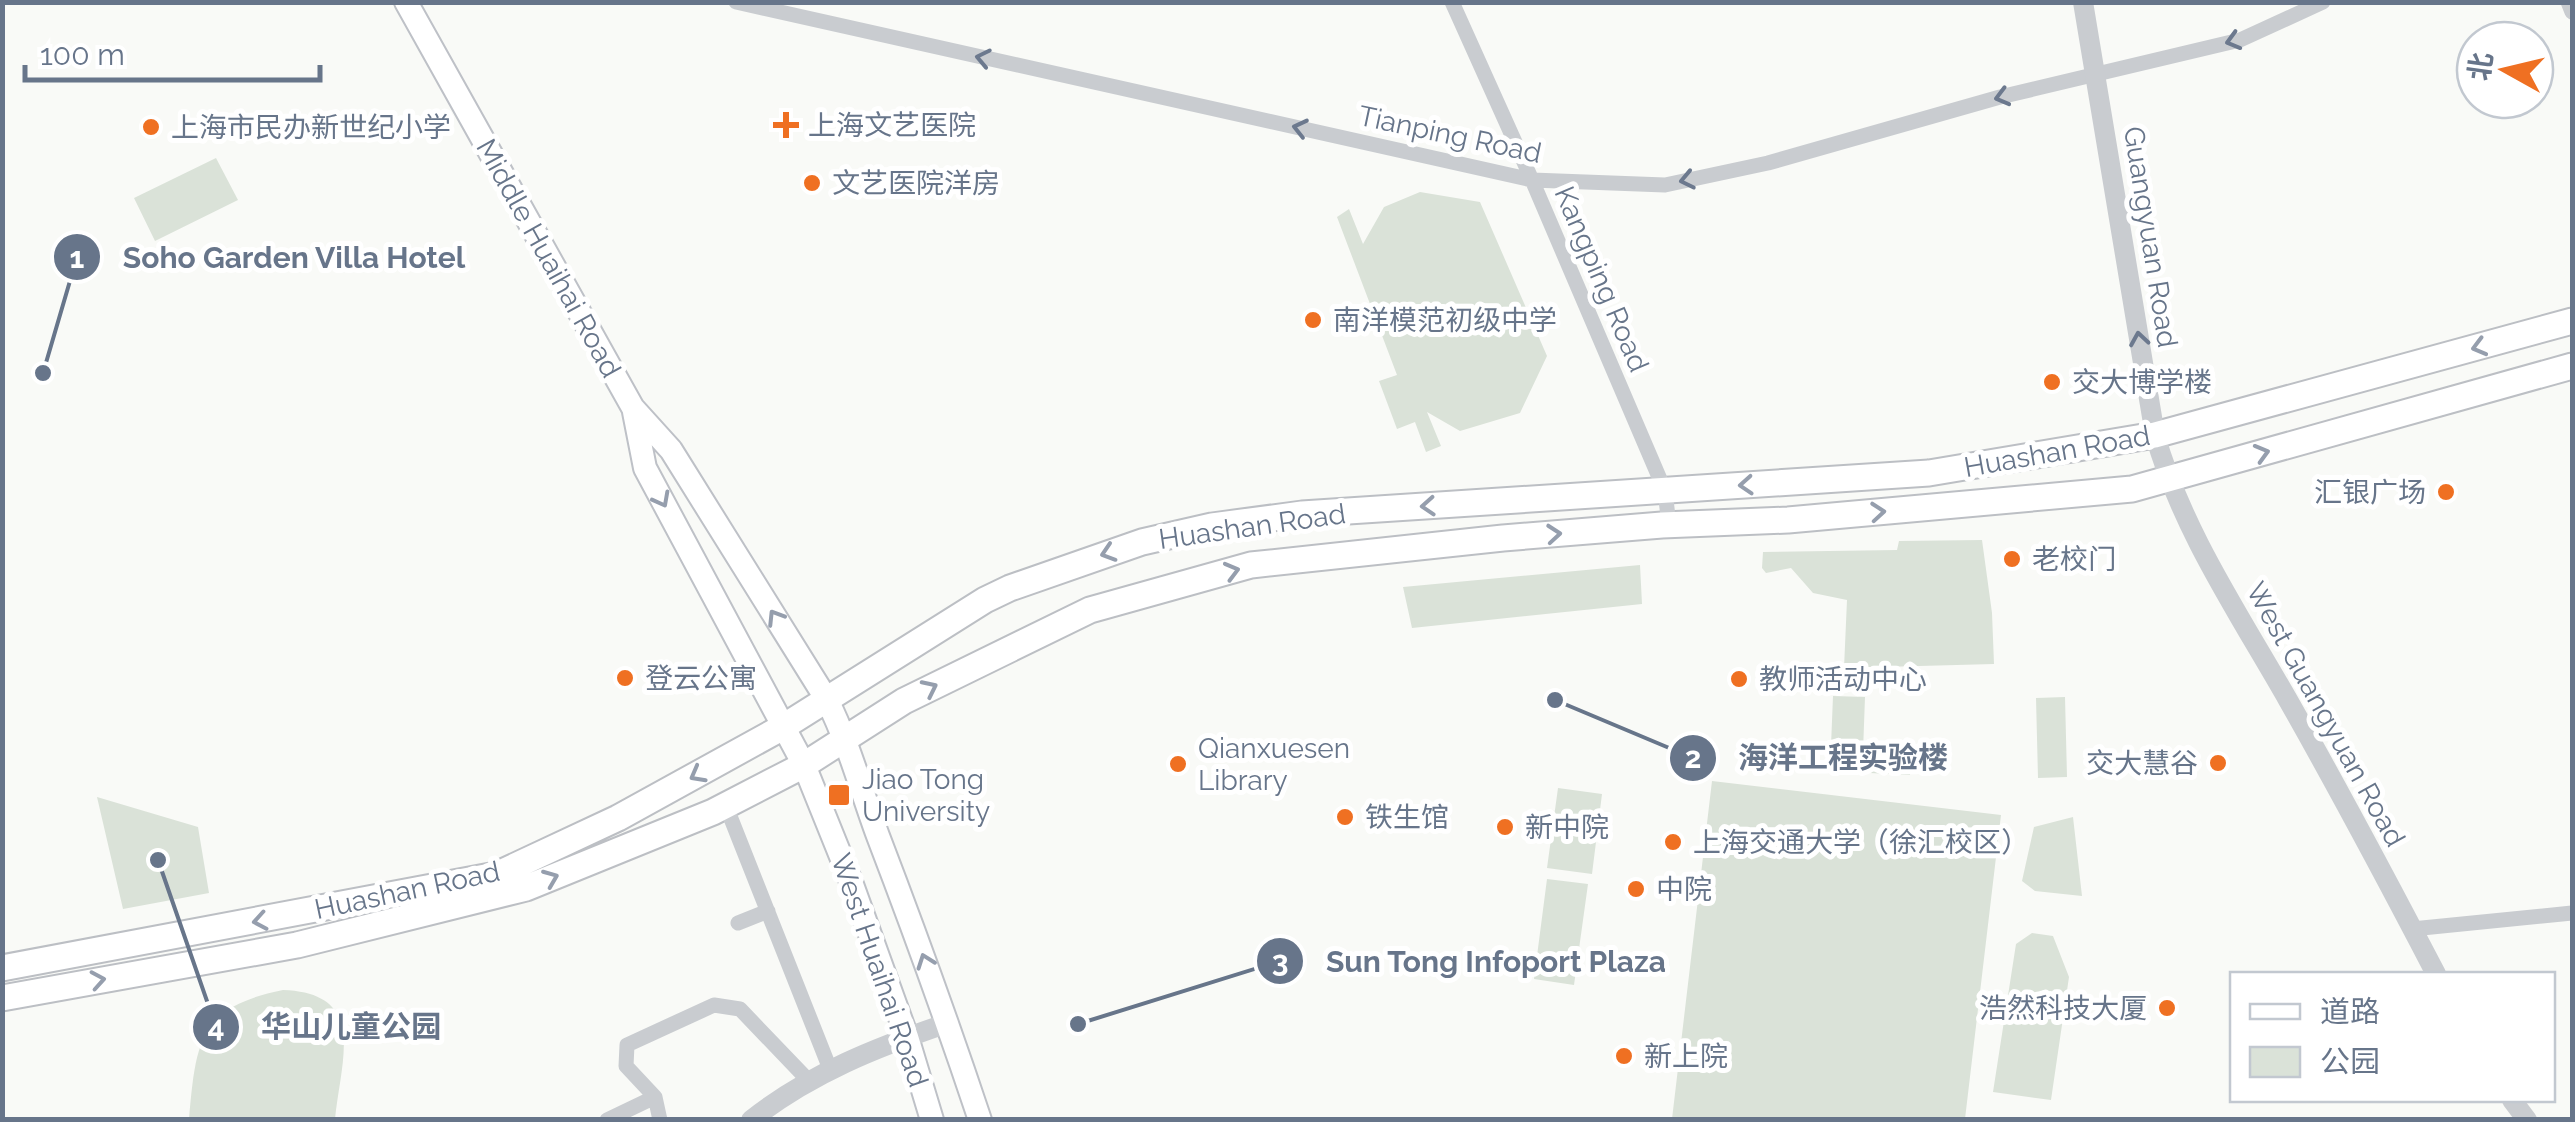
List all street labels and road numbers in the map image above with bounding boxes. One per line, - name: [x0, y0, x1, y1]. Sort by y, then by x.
- street label: Tianping Road: [1355, 99, 1544, 170]
- street label: Guangyuan Road: [2117, 124, 2184, 350]
- street label: Middle Huaihai Road: [469, 133, 628, 383]
- street label: Kangping Road: [1548, 182, 1655, 377]
- street label: Huashan Road: [1962, 419, 2153, 484]
- street label: Huashan Road: [1157, 497, 1348, 556]
- street label: West Guangyuan Road: [2239, 576, 2412, 852]
- street label: West Huaihai Road: [824, 849, 935, 1091]
- street label: Huashan Road: [312, 855, 503, 926]

